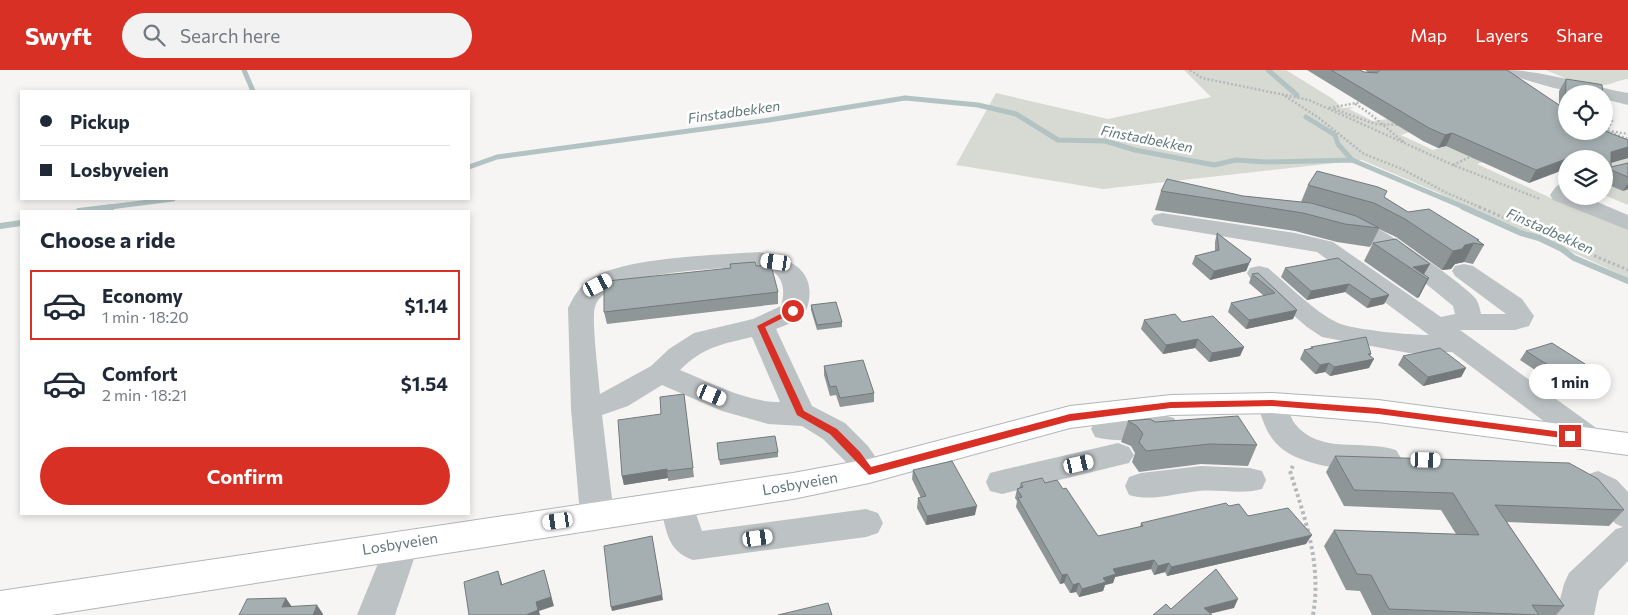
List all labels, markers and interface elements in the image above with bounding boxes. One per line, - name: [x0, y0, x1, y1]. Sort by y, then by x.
- search box: [122, 13, 472, 58]
- text: Swyft: [25, 21, 92, 50]
- icon: search: [140, 21, 168, 49]
- text: Search here: [180, 24, 280, 47]
- text: Map: [1410, 24, 1447, 46]
- text: Layers: [1475, 24, 1528, 46]
- text: Share: [1556, 24, 1603, 46]
- map controls: [1558, 85, 1613, 205]
- button: locate: [1558, 85, 1613, 140]
- water label: Finstadbekken: [687, 97, 781, 126]
- text: Pickup: [70, 110, 130, 133]
- water label: Finstadbekken: [1100, 121, 1194, 156]
- button: layers: [1558, 150, 1613, 205]
- text: Losbyveien: [70, 158, 169, 181]
- water label: Finstadbekken: [1504, 204, 1596, 257]
- text: Choose a ride: [40, 226, 175, 253]
- car: [760, 252, 791, 272]
- car: [581, 272, 614, 298]
- icon: car: [42, 283, 87, 328]
- text: Economy: [102, 284, 183, 307]
- text: $1.14: [405, 294, 448, 317]
- route start: [782, 300, 804, 322]
- text: 1 min · 18:20: [102, 307, 189, 326]
- icon: car: [42, 361, 87, 406]
- text: Comfort: [102, 362, 178, 385]
- callout: 1 min: [1529, 364, 1611, 398]
- text: $1.54: [401, 372, 448, 395]
- text: 1 min: [1551, 372, 1589, 391]
- car: [695, 382, 728, 408]
- text: 2 min · 18:21: [102, 385, 187, 404]
- route end: [1559, 425, 1581, 447]
- button: Confirm: [40, 447, 450, 505]
- car: [1410, 452, 1441, 468]
- car: [1062, 453, 1095, 475]
- street label: Losbyveien: [761, 468, 839, 499]
- car: [542, 511, 573, 531]
- street label: Losbyveien: [361, 528, 439, 558]
- car: [742, 528, 773, 548]

